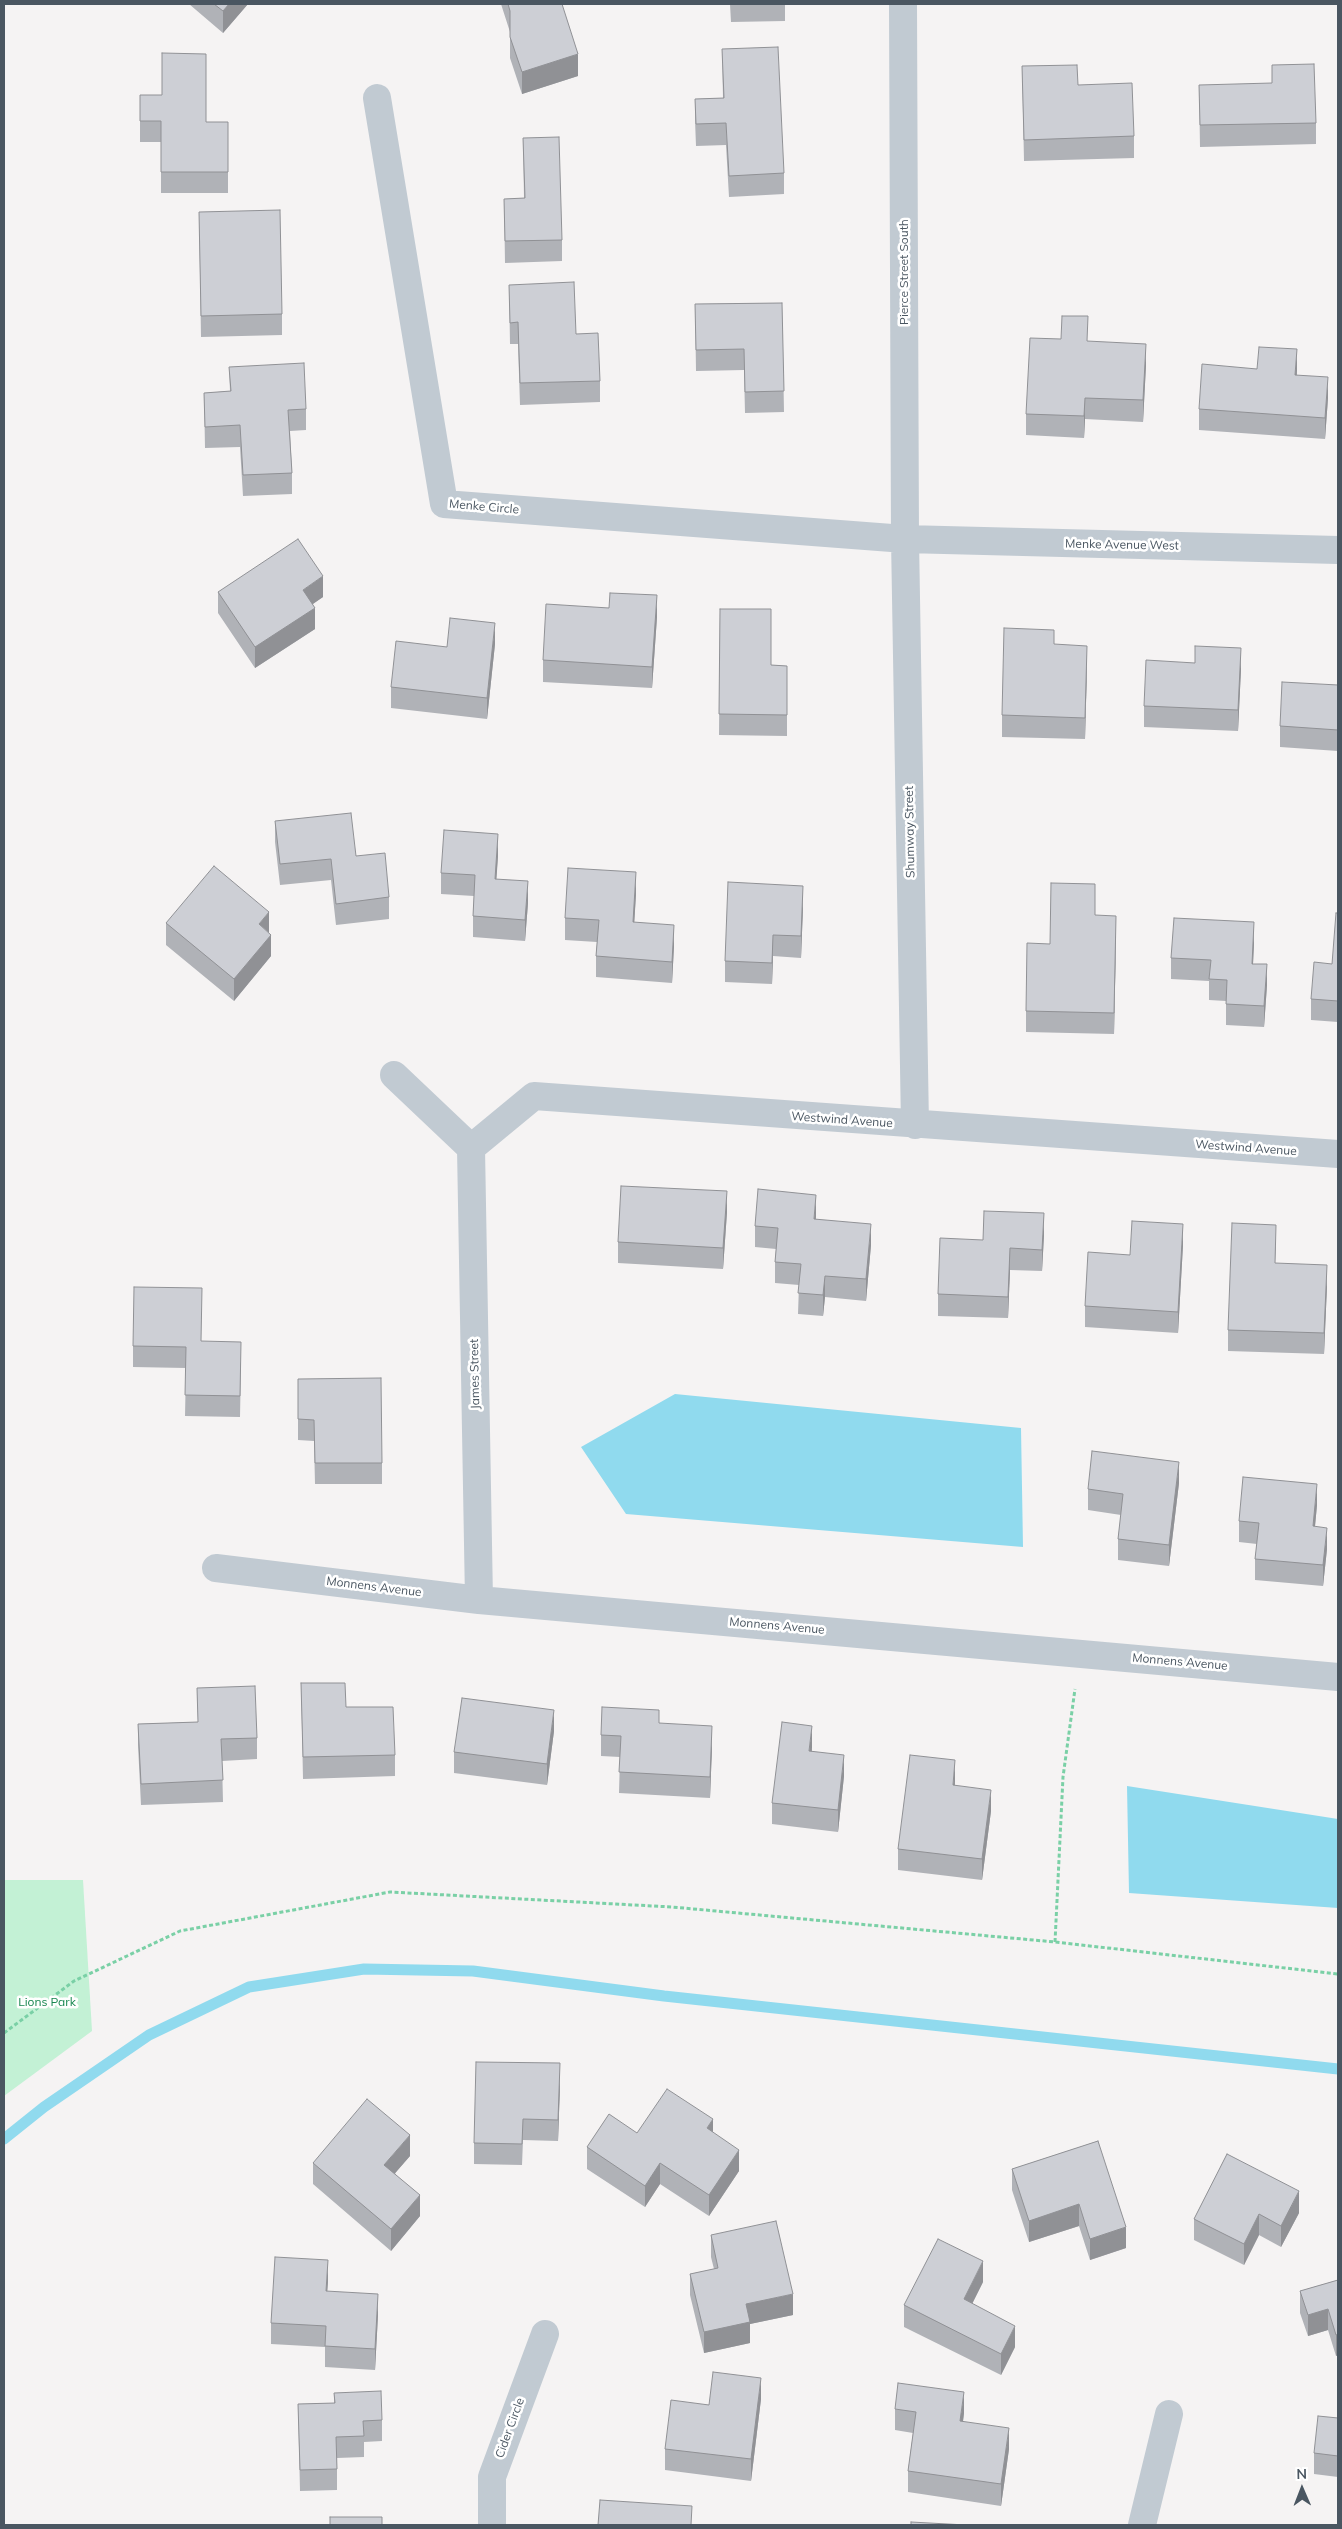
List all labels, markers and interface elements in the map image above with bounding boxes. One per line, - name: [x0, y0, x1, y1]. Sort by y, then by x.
- street label: Pierce Street South: [897, 219, 911, 325]
- street label: Menke Circle: [448, 497, 520, 517]
- street label: Menke Avenue West: [1065, 537, 1179, 553]
- street label: Shumway Street: [902, 786, 918, 878]
- street label: Westwind Avenue: [791, 1109, 893, 1131]
- street label: Westwind Avenue: [1195, 1137, 1297, 1159]
- street label: James Street: [467, 1339, 483, 1409]
- street label: Monnens Avenue: [326, 1574, 422, 1600]
- street label: Monnens Avenue: [729, 1615, 825, 1637]
- street label: Monnens Avenue: [1132, 1651, 1228, 1673]
- park label: Lions Park: [18, 1995, 76, 2009]
- street label: Cider Circle: [492, 2396, 528, 2460]
- north arrow: [1277, 2464, 1327, 2514]
- text: N: [1296, 2465, 1307, 2483]

